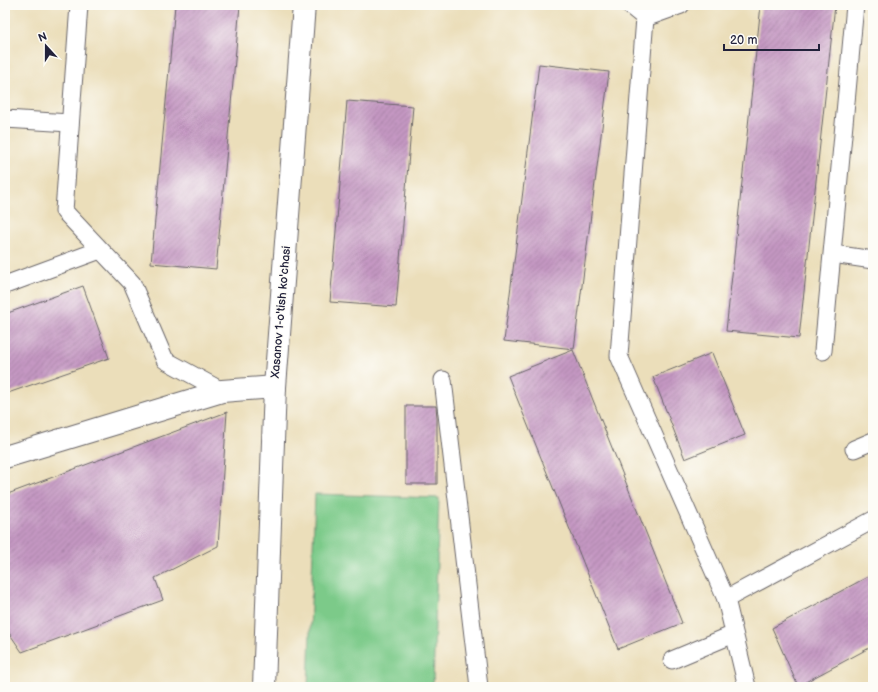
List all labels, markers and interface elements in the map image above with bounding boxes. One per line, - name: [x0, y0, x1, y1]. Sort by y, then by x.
- north arrow: [26, 26, 66, 66]
- scale bar: [724, 26, 819, 52]
- text: N: [36, 30, 49, 45]
- text: 20 m: [730, 33, 757, 48]
- street label: Xasanov 1-o'tish ko'chasi: [268, 245, 294, 380]

